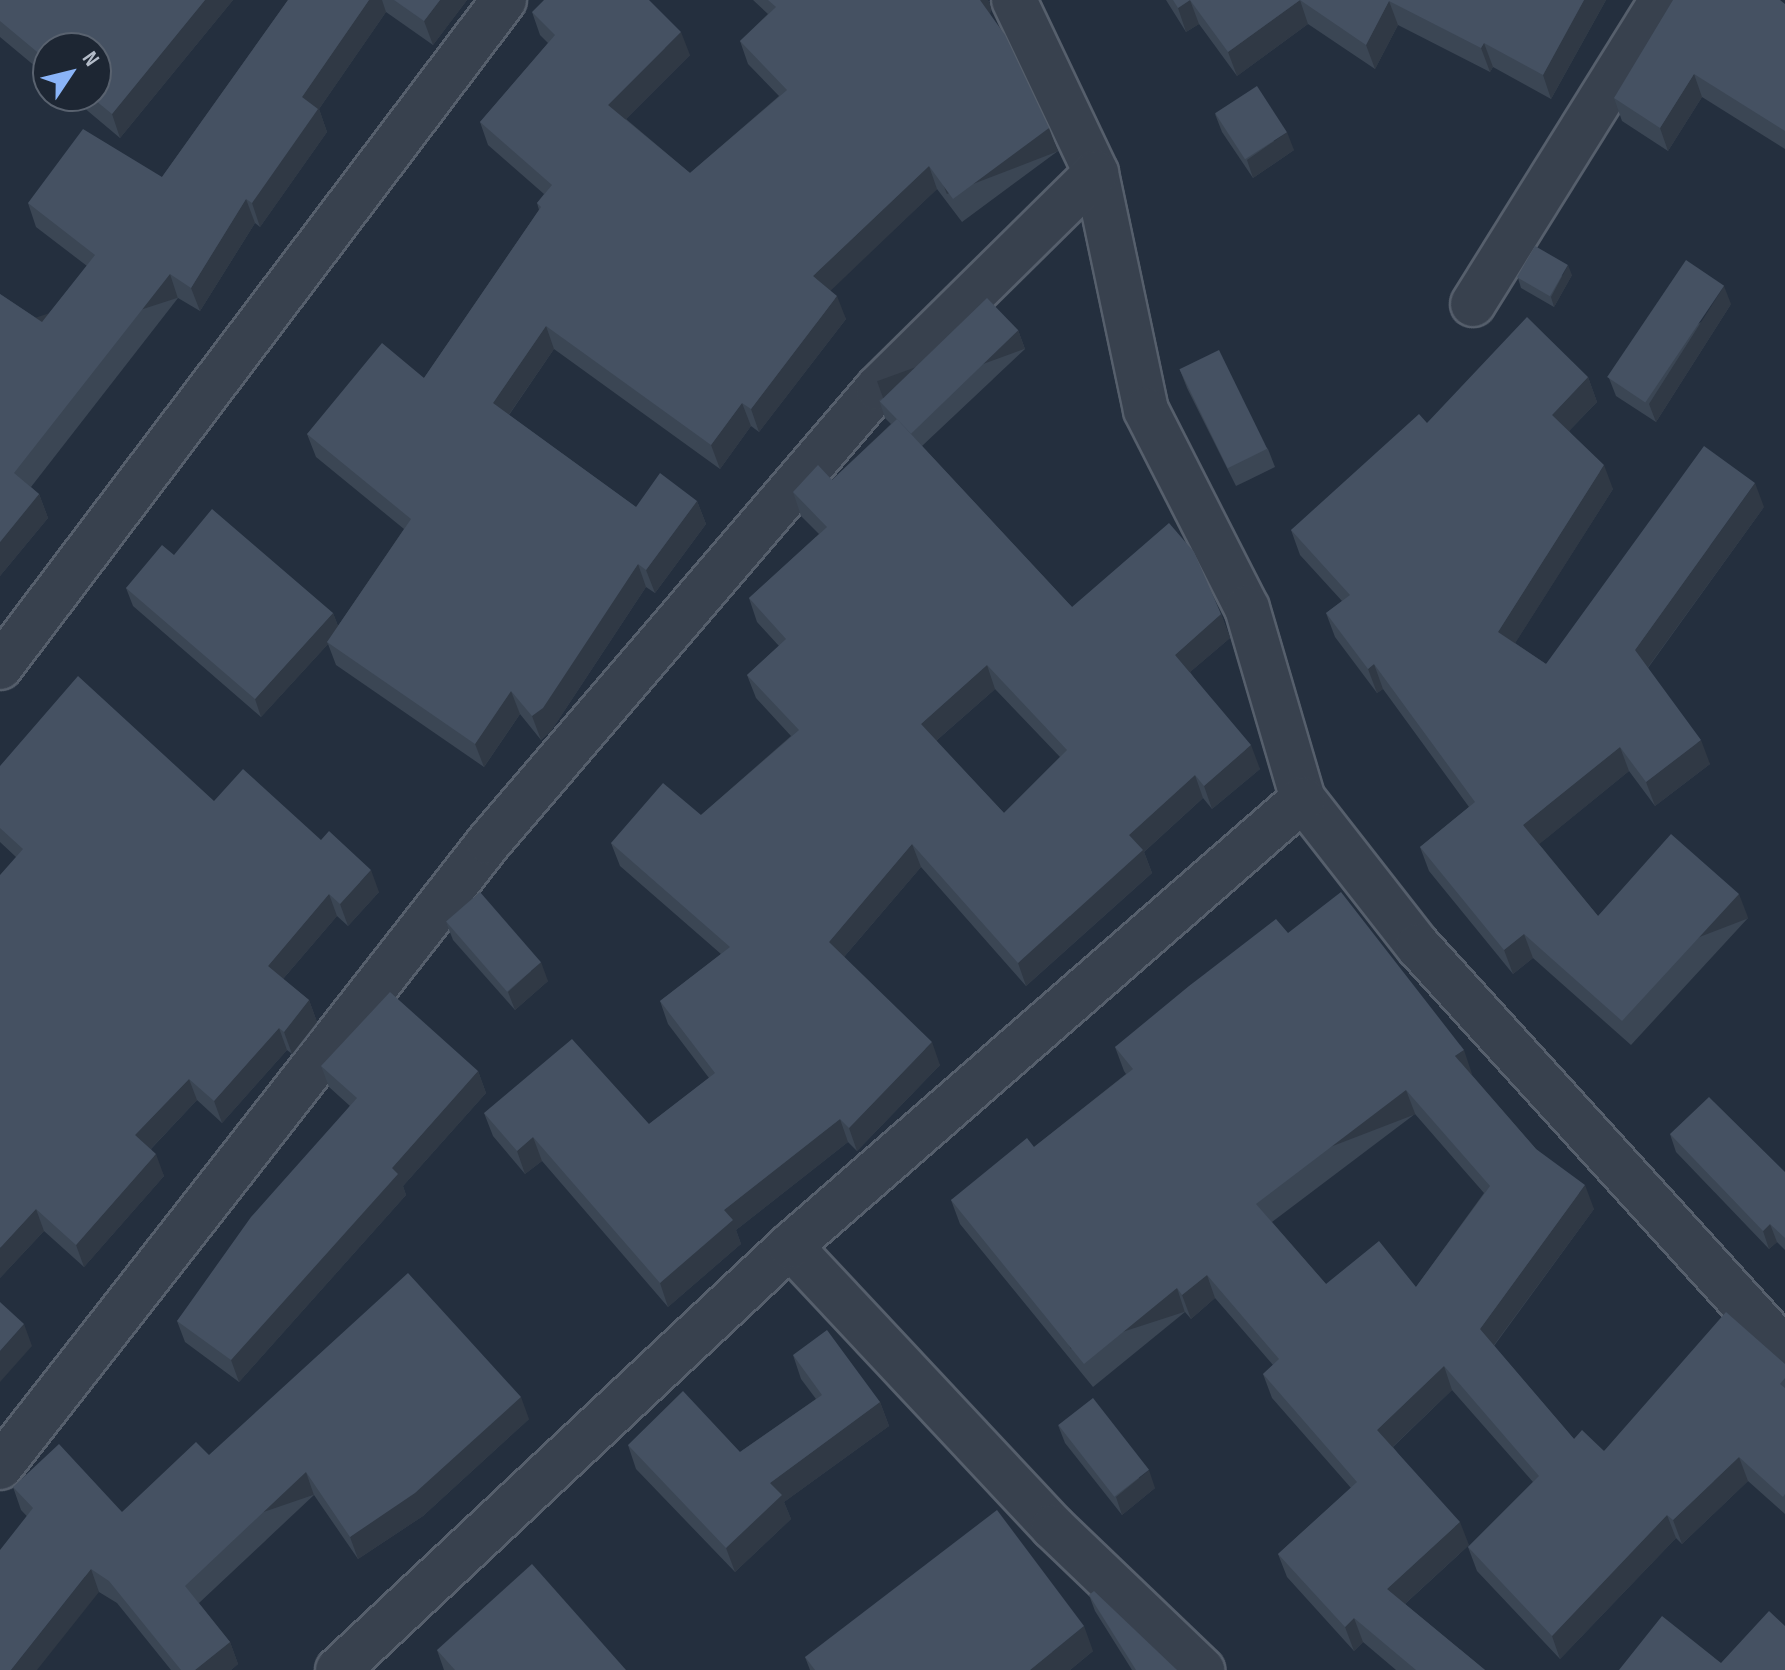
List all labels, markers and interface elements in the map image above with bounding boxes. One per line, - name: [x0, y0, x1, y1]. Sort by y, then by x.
- north arrow: [32, 32, 112, 112]
- text: N: [76, 47, 105, 72]

